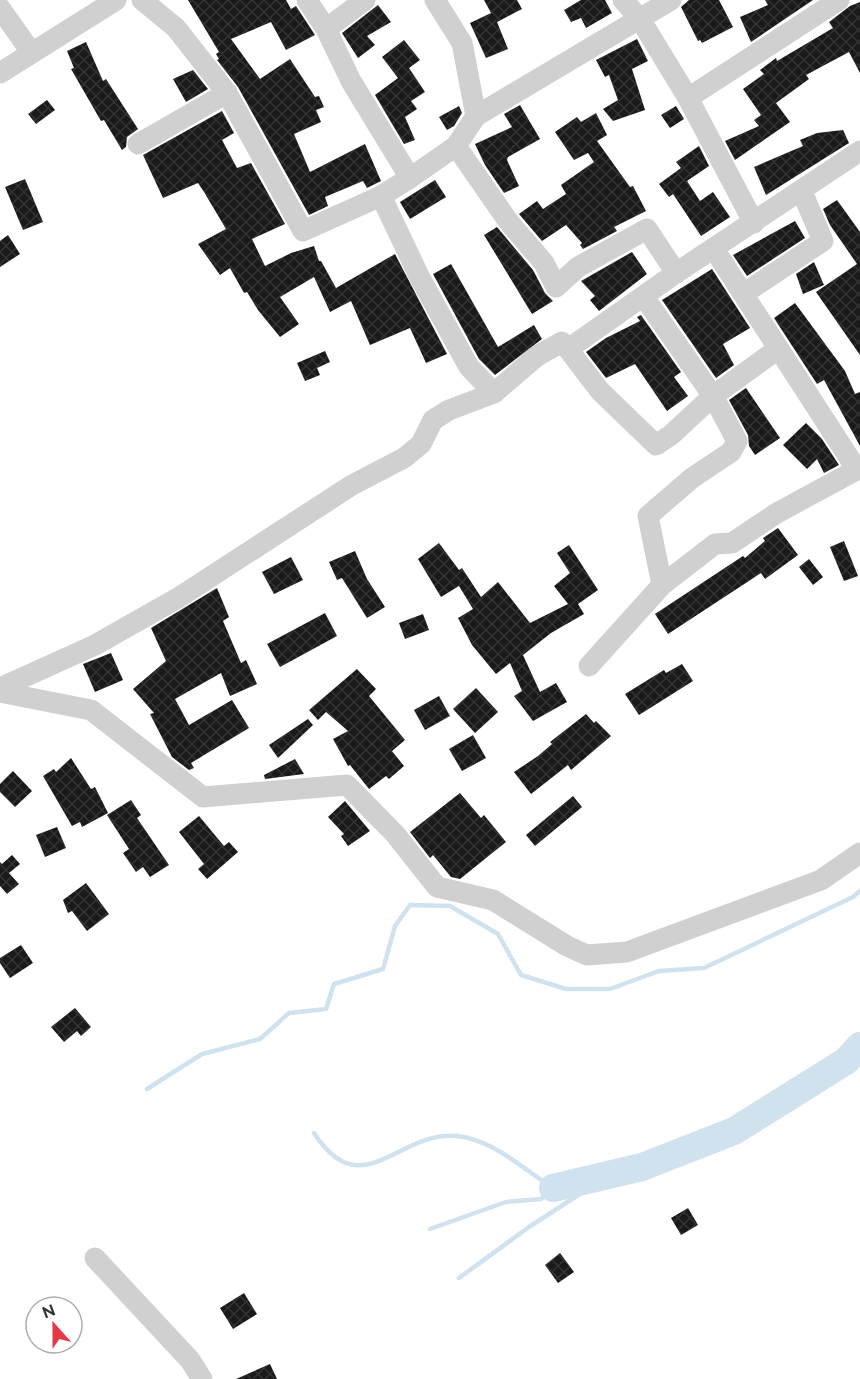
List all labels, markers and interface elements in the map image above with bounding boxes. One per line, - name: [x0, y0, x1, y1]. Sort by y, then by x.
- north arrow: [24, 1295, 84, 1355]
- text: N: [40, 1300, 58, 1323]

